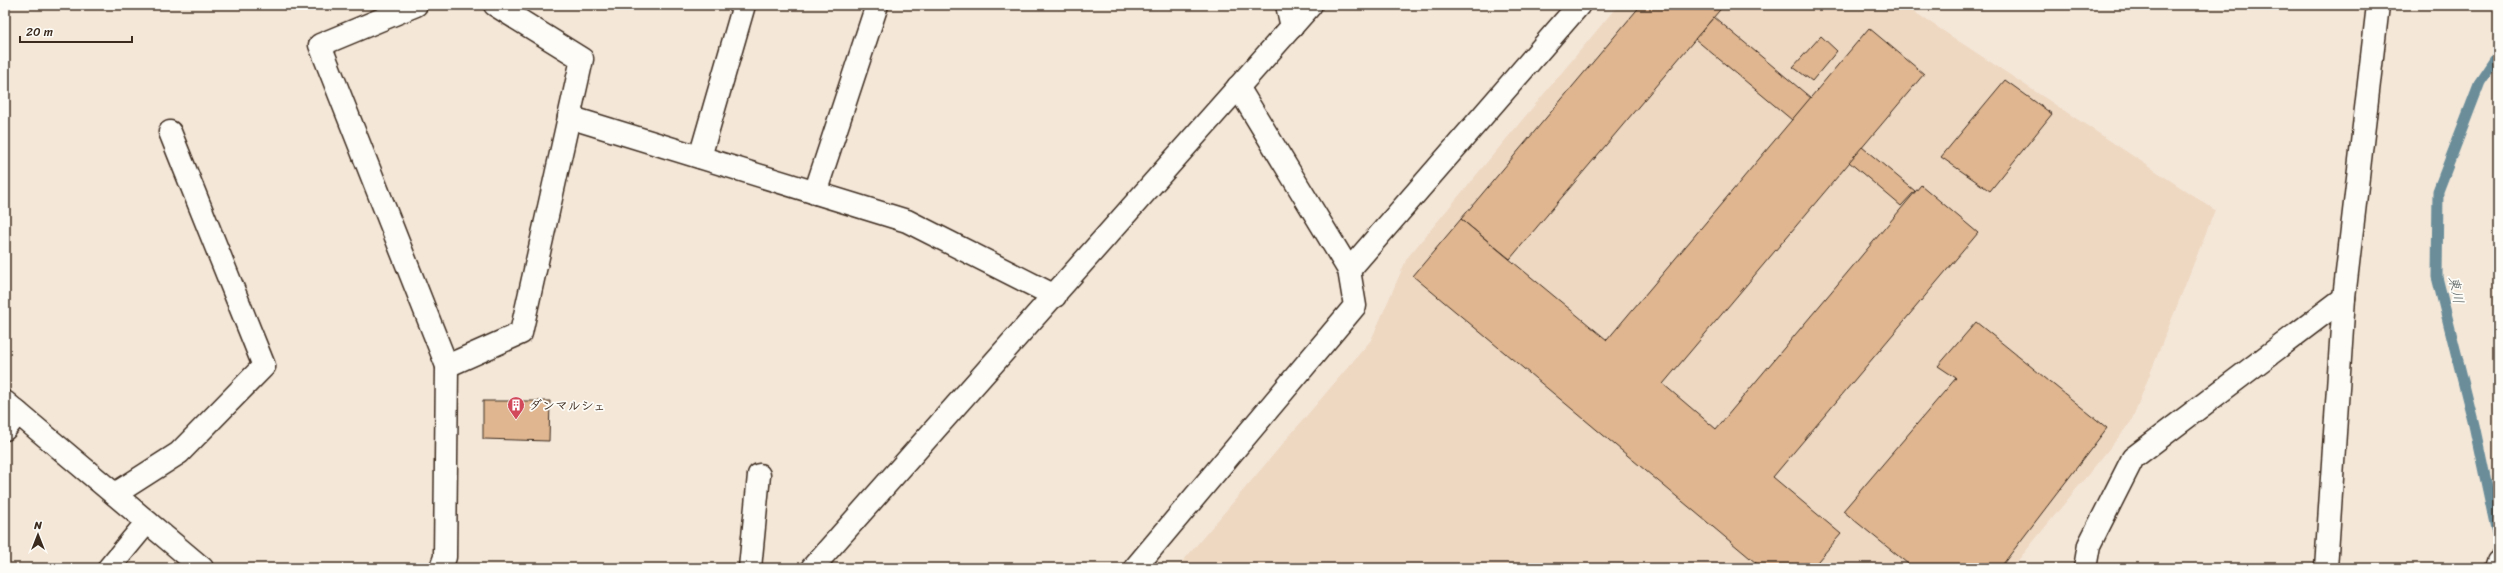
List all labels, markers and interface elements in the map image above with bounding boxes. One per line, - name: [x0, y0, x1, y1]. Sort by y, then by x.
- scale bar: [20, 18, 132, 44]
- text: 20 m: [26, 21, 53, 43]
- water label: 東川: [2441, 274, 2471, 306]
- place label: ダンマルシェ: [529, 394, 606, 417]
- building icon: ダンマルシェ: [506, 395, 526, 420]
- north arrow: [18, 515, 58, 555]
- text: N: [33, 516, 42, 535]

